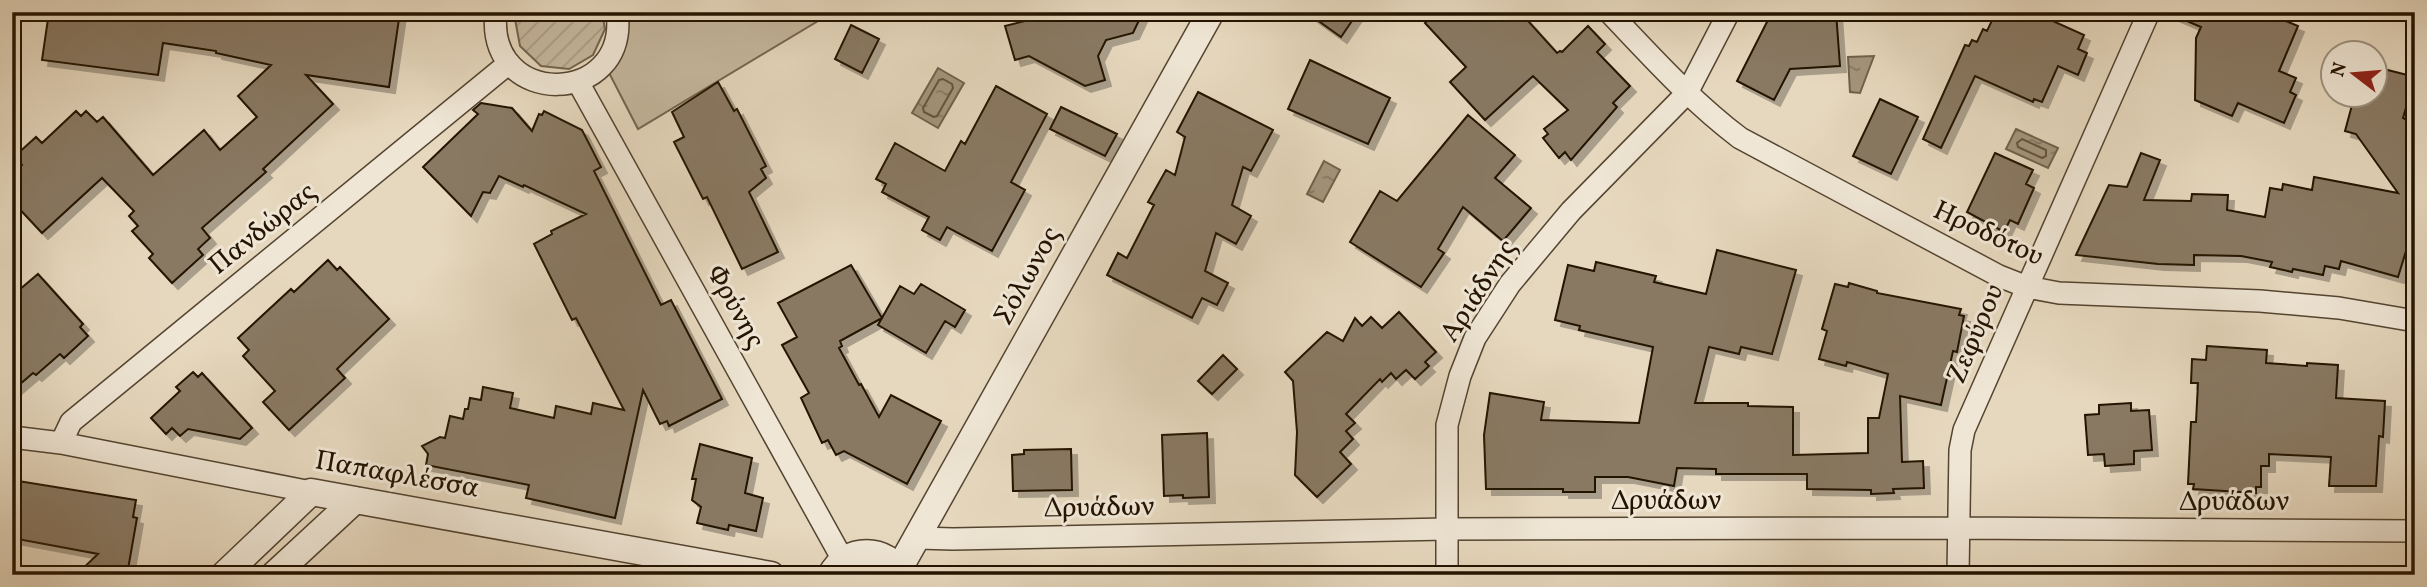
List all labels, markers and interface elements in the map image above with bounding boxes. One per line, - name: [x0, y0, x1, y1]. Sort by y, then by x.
- north arrow: [2318, 38, 2388, 108]
- text: N: [2325, 59, 2354, 80]
- street label: Πανδώρας: [201, 173, 325, 285]
- street label: Ηροδότου: [1926, 191, 2050, 277]
- street label: Σόλωνος: [985, 219, 1071, 333]
- street label: Αριάδνης: [1431, 232, 1527, 350]
- street label: Φρύνης: [696, 258, 774, 356]
- street label: Ζεφύρου: [1938, 278, 2014, 390]
- street label: Παπαφλέσσα: [312, 441, 482, 509]
- street label: Δρυάδων: [1611, 482, 1722, 521]
- street label: Δρυάδων: [2179, 483, 2290, 522]
- street label: Δρυάδων: [1044, 488, 1155, 528]

